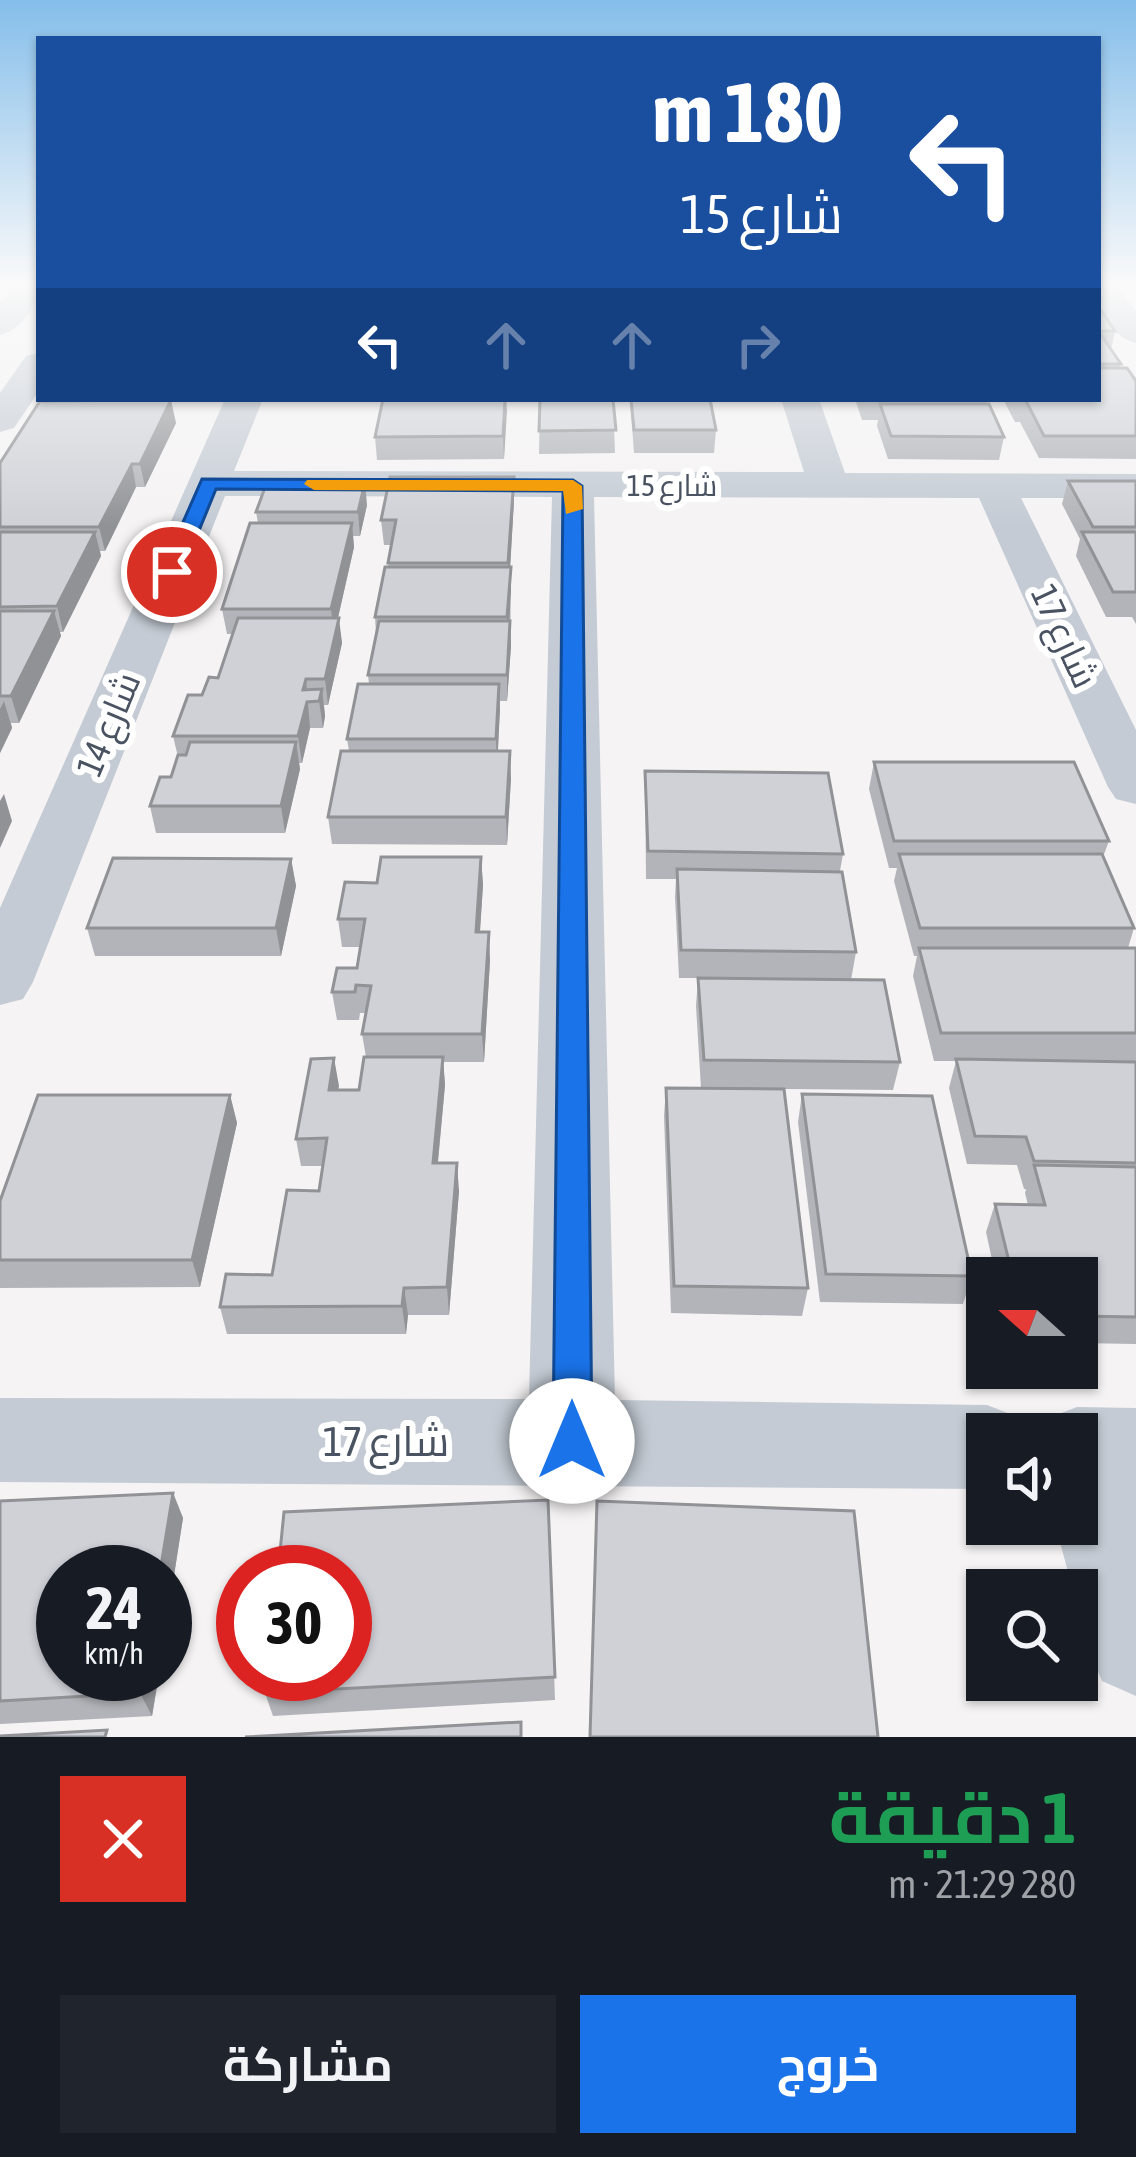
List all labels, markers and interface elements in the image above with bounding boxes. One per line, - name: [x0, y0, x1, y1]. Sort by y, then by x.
- text: 180 m: [653, 64, 843, 160]
- icon: left: [885, 84, 1041, 240]
- text: شارع 15: [680, 183, 843, 244]
- icon: left: [347, 312, 413, 378]
- icon: ahead: [473, 312, 539, 378]
- icon: ahead: [599, 312, 665, 378]
- icon: right: [725, 312, 791, 378]
- street label: شارع 15: [627, 468, 717, 506]
- pin: [121, 521, 223, 623]
- icon: arrive: [139, 539, 205, 605]
- street label: شارع 17: [1019, 578, 1107, 696]
- street label: شارع 14: [67, 666, 152, 784]
- north arrow: [966, 1257, 1098, 1389]
- map controls: [966, 1257, 1098, 1701]
- position arrow: [509, 1378, 635, 1504]
- button: sound: [966, 1413, 1098, 1545]
- street label: شارع 17: [323, 1417, 449, 1469]
- speed limit sign: 30: [216, 1545, 372, 1701]
- button: search: [966, 1569, 1098, 1701]
- text: 24: [86, 1573, 142, 1642]
- text: km/h: [84, 1636, 144, 1670]
- button: close: [60, 1776, 186, 1902]
- text: 1 دقيقة: [829, 1776, 1076, 1858]
- text: 280 m · 21:29: [888, 1862, 1076, 1906]
- button: مشاركة: [60, 1995, 556, 2133]
- button: خروج: [580, 1995, 1076, 2133]

